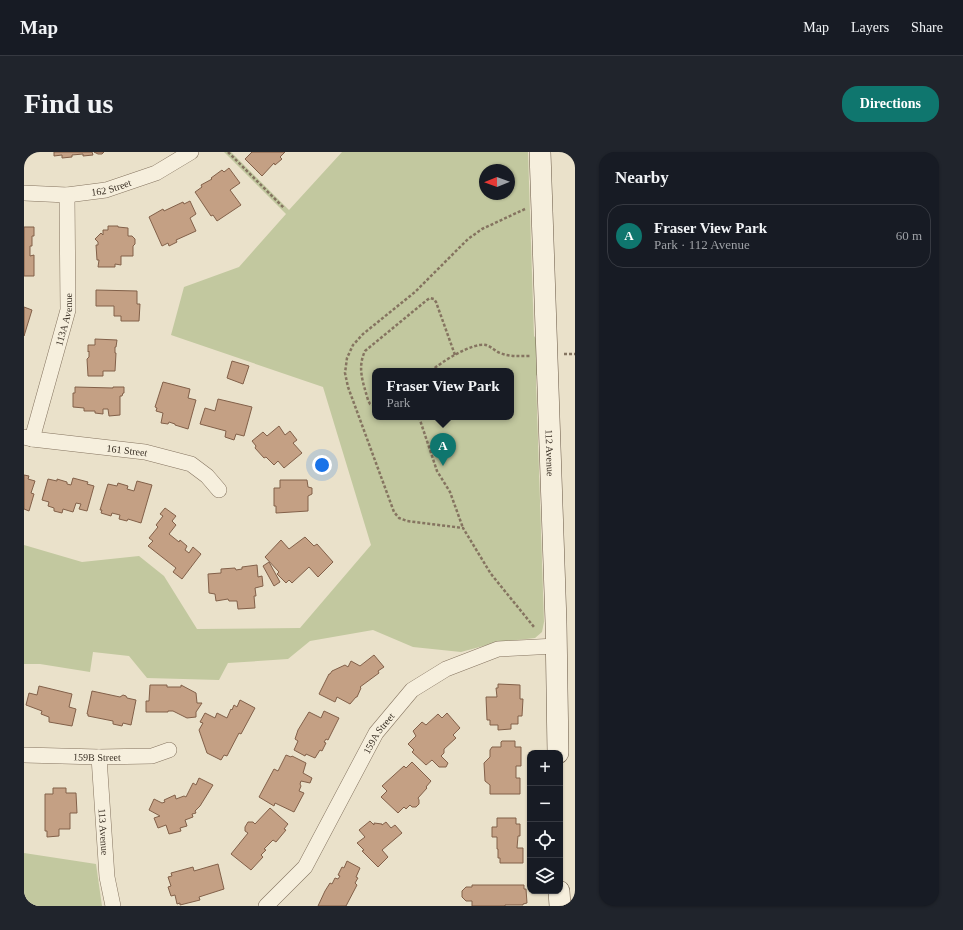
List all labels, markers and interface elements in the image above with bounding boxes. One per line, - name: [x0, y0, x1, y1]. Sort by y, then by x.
- text: Map: [20, 17, 58, 38]
- text: Map: [803, 20, 829, 35]
- text: Layers: [851, 20, 889, 35]
- text: Share: [911, 20, 943, 35]
- button: Directions: [842, 86, 939, 122]
- text: Find us: [24, 88, 114, 119]
- north arrow: [479, 164, 515, 200]
- text: Nearby: [615, 168, 669, 187]
- street label: 162 Street: [91, 176, 133, 197]
- text: Fraser View Park: [654, 220, 767, 236]
- text: A: [624, 228, 634, 243]
- text: 60 m: [896, 228, 922, 243]
- text: Park · 112 Avenue: [654, 237, 750, 252]
- street label: 113A Avenue: [53, 293, 74, 347]
- popup: [372, 368, 514, 420]
- text: Fraser View Park: [386, 378, 500, 394]
- text: Park: [386, 395, 410, 410]
- street label: 112 Avenue: [544, 429, 557, 477]
- pin: A: [430, 433, 456, 466]
- street label: 161 Street: [106, 442, 149, 458]
- your location: [312, 455, 332, 475]
- street label: 159A Street: [361, 710, 396, 756]
- map controls: [527, 750, 563, 894]
- button: +: [527, 750, 563, 786]
- street label: 159B Street: [73, 751, 121, 763]
- button: −: [527, 786, 563, 822]
- street label: 113 Avenue: [97, 808, 111, 856]
- button: locate: [527, 822, 563, 858]
- button: layers: [527, 858, 563, 894]

